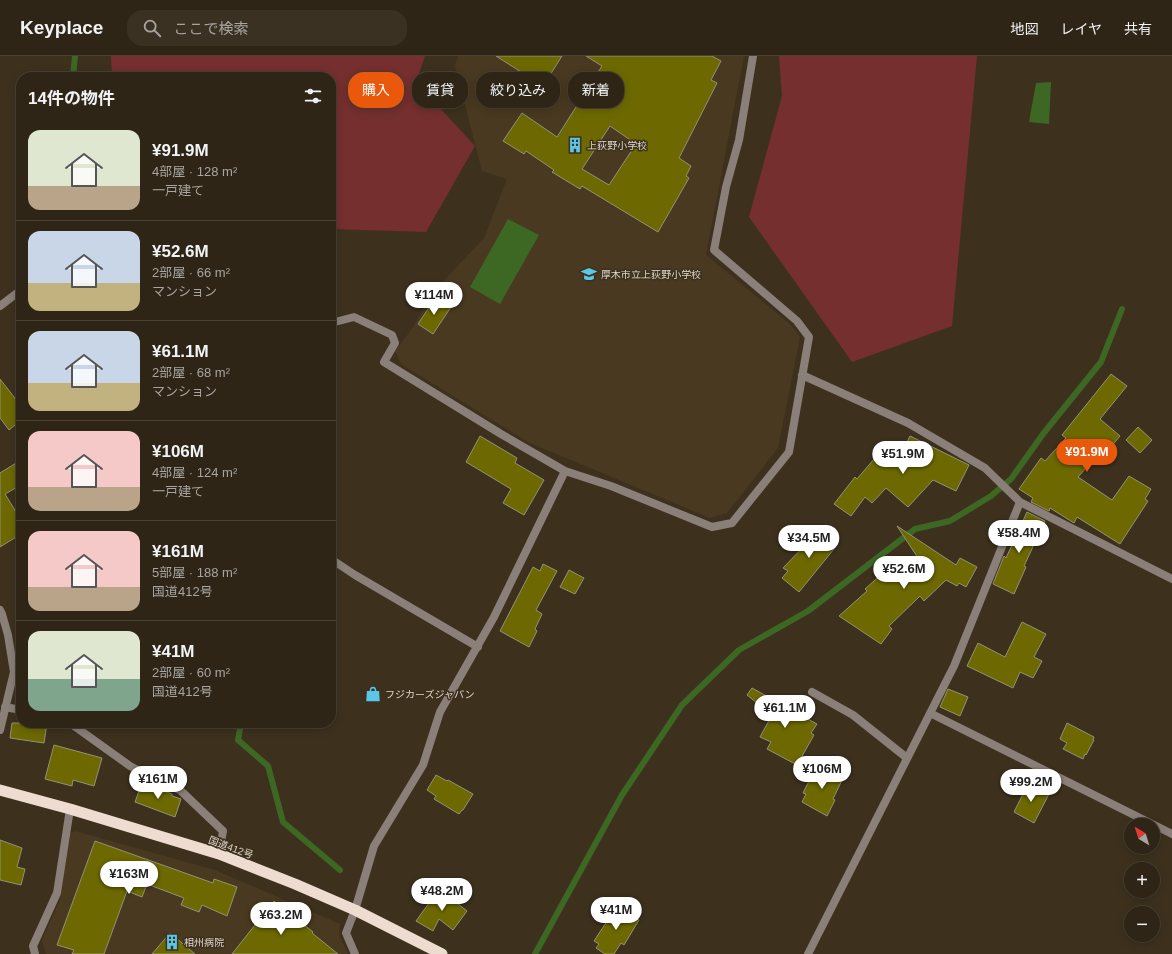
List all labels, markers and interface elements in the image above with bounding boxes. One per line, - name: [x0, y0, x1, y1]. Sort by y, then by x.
- search box: [127, 10, 407, 46]
- text: Keyplace: [20, 17, 103, 38]
- icon: search: [141, 17, 163, 39]
- text: ここで検索: [173, 20, 248, 37]
- text: 地図: [1010, 21, 1038, 37]
- text: レイヤ: [1060, 21, 1102, 37]
- text: 共有: [1124, 21, 1152, 37]
- chip: 購入: [348, 72, 404, 108]
- chip: 賃貸: [412, 72, 468, 108]
- chip: 絞り込み: [476, 72, 560, 108]
- chip: 新着: [568, 72, 624, 108]
- icon: filters: [302, 85, 324, 107]
- text: 14件の物件: [28, 89, 115, 108]
- building icon: 上荻野小学校: [566, 136, 584, 154]
- place label: 上荻野小学校: [587, 140, 647, 151]
- text: ¥91.9M: [152, 141, 209, 160]
- icon: home: [60, 146, 108, 194]
- text: 4部屋 · 128 m²: [152, 164, 237, 179]
- text: 一戸建て: [152, 183, 204, 198]
- text: ¥52.6M: [152, 242, 209, 261]
- icon: home: [60, 247, 108, 295]
- text: 2部屋 · 66 m²: [152, 265, 230, 280]
- school or university icon: 厚木市立上荻野小学校: [580, 265, 598, 283]
- place label: 厚木市立上荻野小学校: [601, 269, 701, 280]
- pin: ¥114M: [406, 282, 462, 316]
- text: マンション: [152, 284, 217, 299]
- text: ¥114M: [414, 287, 454, 302]
- text: ¥61.1M: [152, 342, 209, 361]
- icon: home: [60, 347, 108, 395]
- text: 2部屋 · 68 m²: [152, 365, 230, 380]
- text: マンション: [152, 384, 217, 399]
- pin: ¥91.9M: [1054, 439, 1120, 473]
- pin: ¥51.9M: [870, 441, 936, 475]
- text: ¥106M: [152, 442, 204, 461]
- text: ¥91.9M: [1065, 444, 1109, 459]
- text: ¥51.9M: [881, 446, 925, 461]
- icon: home: [60, 447, 108, 495]
- text: 4部屋 · 124 m²: [152, 465, 237, 480]
- text: 一戸建て: [152, 484, 204, 499]
- pin: ¥58.4M: [986, 520, 1052, 554]
- pin: ¥34.5M: [776, 525, 842, 559]
- text: ¥58.4M: [997, 525, 1041, 540]
- text: ¥34.5M: [787, 530, 831, 545]
- text: ¥161M: [152, 542, 204, 561]
- icon: home: [60, 547, 108, 595]
- pin: ¥52.6M: [871, 556, 937, 590]
- text: ¥52.6M: [882, 561, 926, 576]
- text: 5部屋 · 188 m²: [152, 565, 237, 580]
- text: 国道412号: [152, 584, 213, 599]
- text: ¥41M: [152, 642, 195, 661]
- icon: home: [60, 647, 108, 695]
- text: 2部屋 · 60 m²: [152, 665, 230, 680]
- text: 国道412号: [152, 684, 213, 699]
- shop icon: フジカーズジャパン: [364, 685, 382, 703]
- place label: フジカーズジャパン: [385, 689, 475, 700]
- pin: ¥61.1M: [752, 695, 818, 729]
- text: ¥61.1M: [763, 700, 807, 715]
- pin: ¥106M: [794, 756, 850, 790]
- text: ¥106M: [802, 761, 842, 776]
- pin: ¥161M: [130, 766, 186, 800]
- pin: ¥99.2M: [998, 769, 1064, 803]
- text: ¥161M: [138, 771, 178, 786]
- text: ¥99.2M: [1009, 774, 1053, 789]
- north arrow: [1124, 818, 1160, 854]
- map controls: [1124, 818, 1160, 942]
- street label: 国道412号: [207, 834, 255, 861]
- pin: ¥163M: [101, 861, 157, 895]
- button: +: [1124, 862, 1160, 898]
- text: ¥163M: [109, 866, 149, 881]
- pin: ¥48.2M: [409, 878, 475, 912]
- text: ¥48.2M: [420, 883, 464, 898]
- pin: ¥41M: [592, 897, 640, 931]
- pin: ¥63.2M: [248, 902, 314, 936]
- text: ¥41M: [600, 902, 632, 917]
- button: −: [1124, 906, 1160, 942]
- text: ¥63.2M: [259, 907, 303, 922]
- building icon: 相州病院: [163, 933, 181, 951]
- place label: 相州病院: [184, 937, 224, 948]

